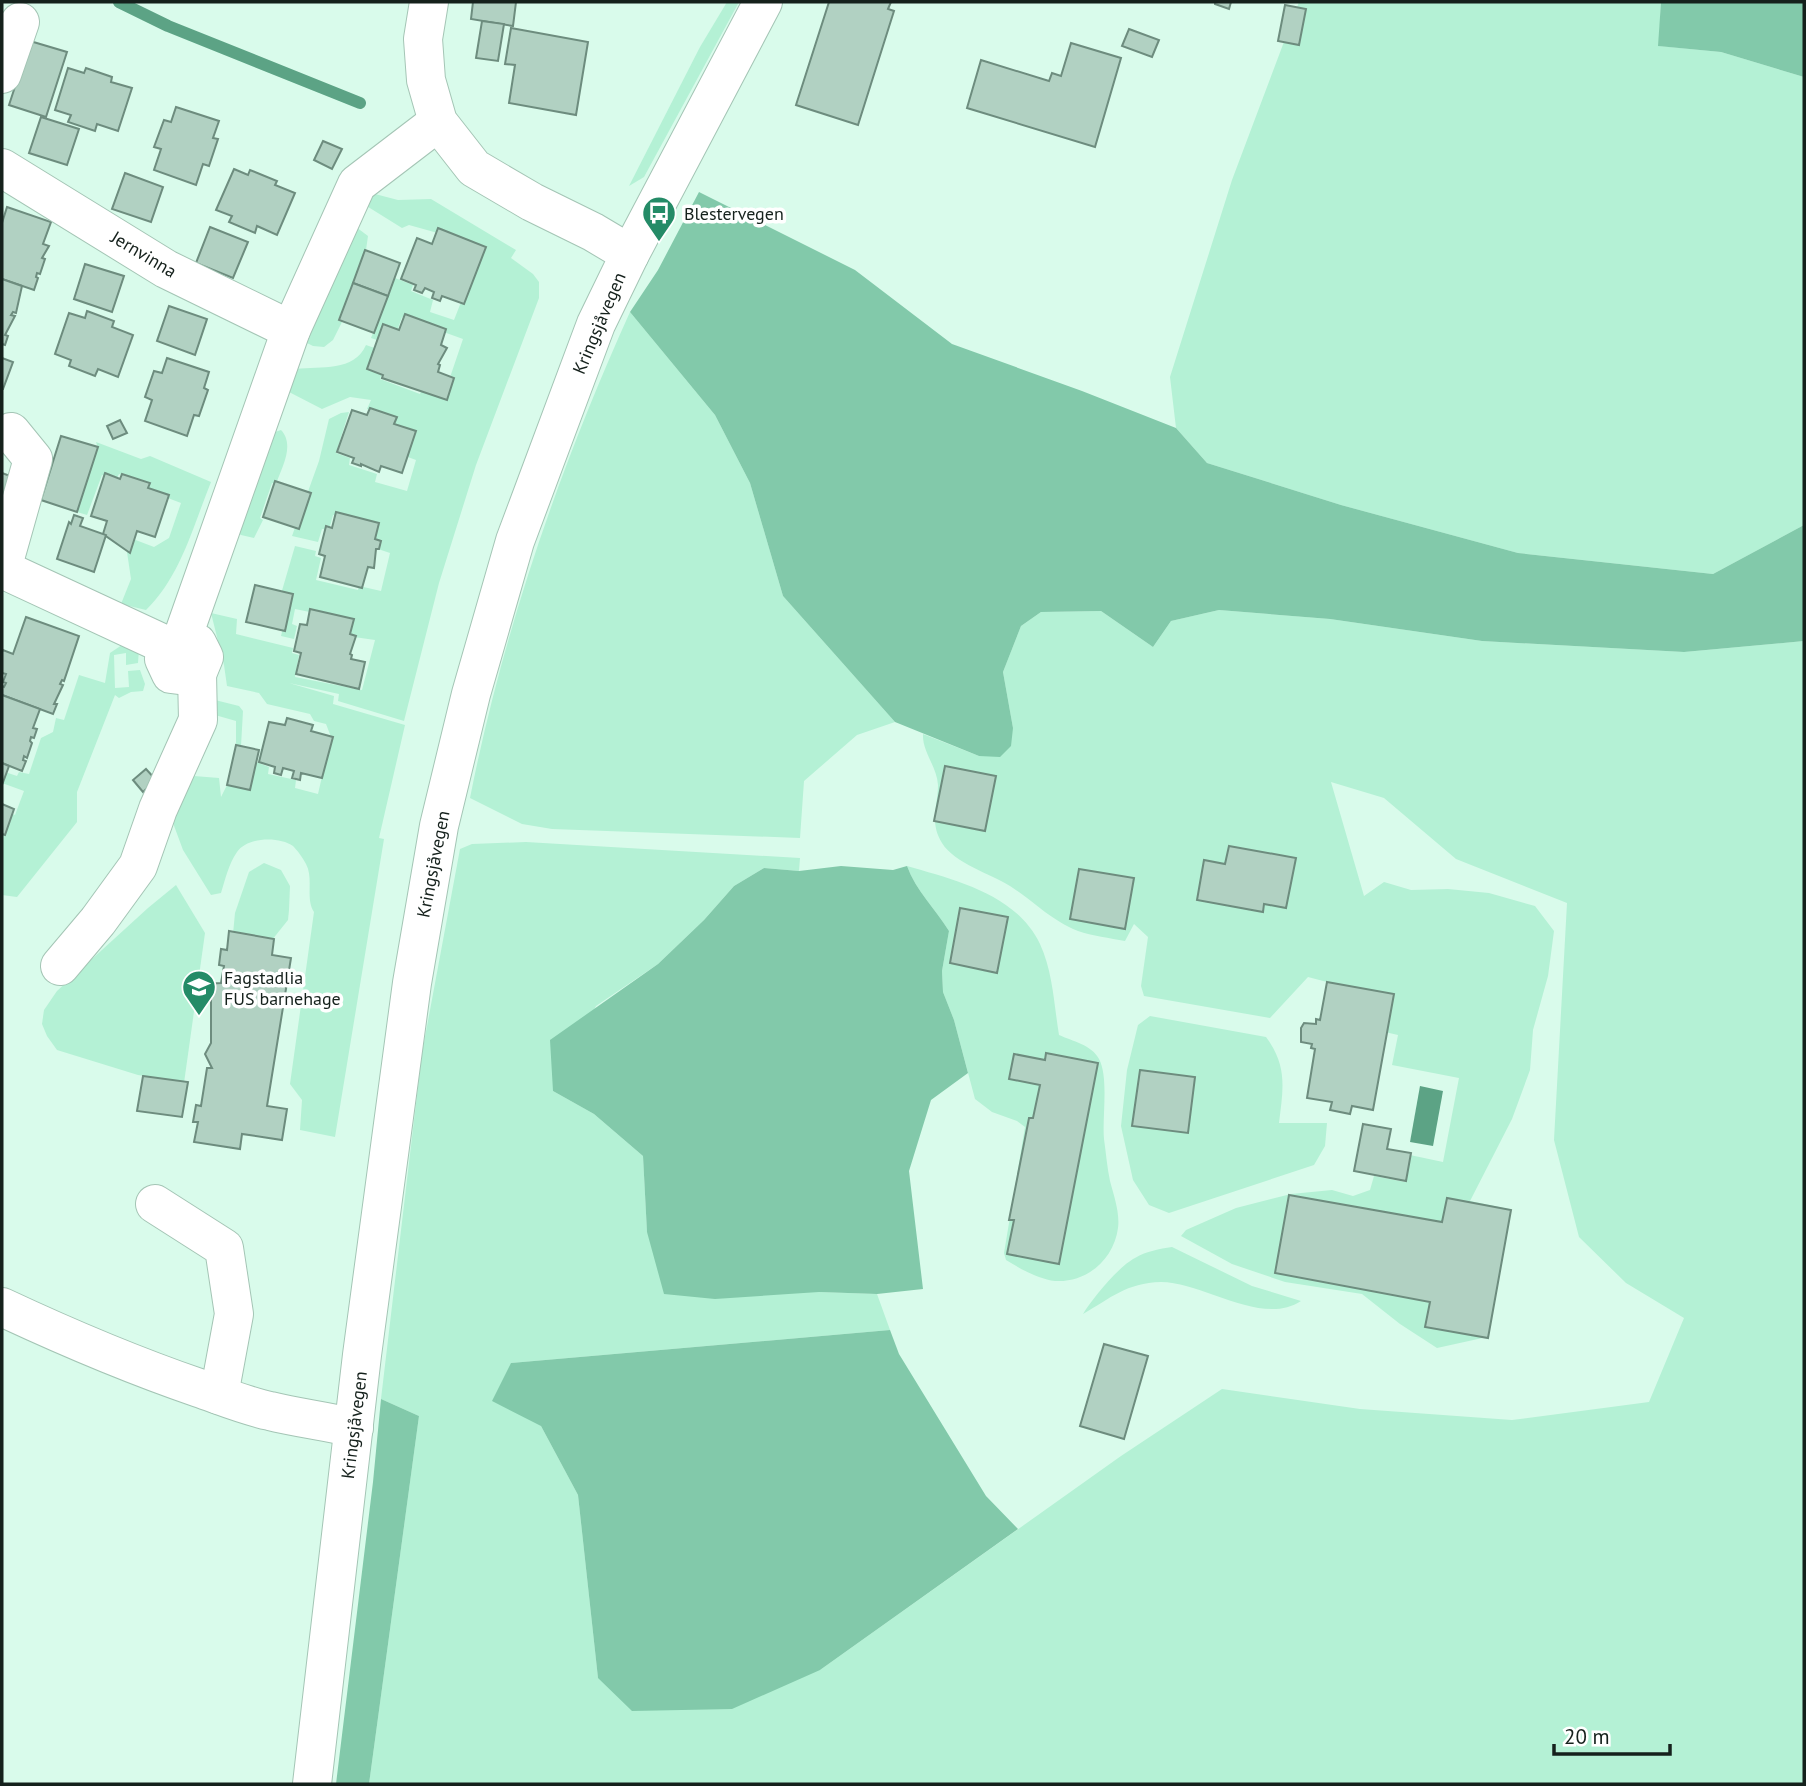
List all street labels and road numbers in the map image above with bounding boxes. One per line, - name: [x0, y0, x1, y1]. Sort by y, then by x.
- street label: Jernvinna: [106, 225, 181, 283]
- street label: Kringsjåvegen: [567, 269, 631, 377]
- street label: Kringsjåvegen: [411, 809, 455, 919]
- street label: Kringsjåvegen: [336, 1370, 372, 1480]

